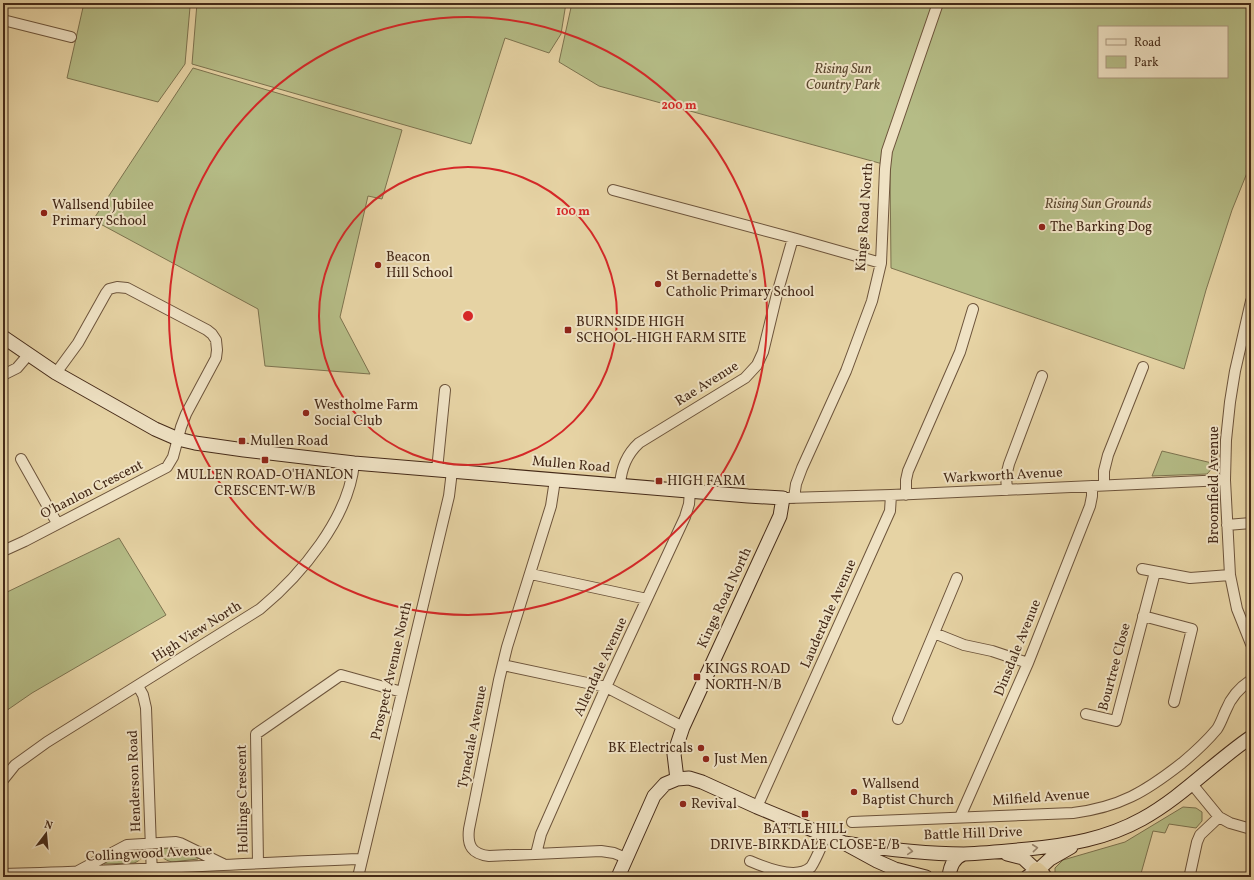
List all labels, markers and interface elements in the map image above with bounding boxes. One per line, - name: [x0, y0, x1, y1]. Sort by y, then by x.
- legend: [1098, 26, 1228, 78]
- text: Road: [1134, 35, 1161, 51]
- text: Park: [1134, 55, 1159, 71]
- park label: Rising Sun Country Park: [806, 60, 881, 95]
- text: 200 m: [661, 98, 697, 114]
- street label: Kings Road North: [852, 162, 878, 272]
- park label: Rising Sun Grounds: [1044, 195, 1152, 214]
- place label: Wallsend Jubilee Primary School: [52, 196, 154, 231]
- text: 100 m: [556, 204, 590, 220]
- marker: Wallsend Jubilee Primary School: [39, 208, 49, 218]
- place label: The Barking Dog: [1050, 218, 1152, 237]
- marker: The Barking Dog: [1037, 222, 1047, 232]
- place label: Beacon Hill School: [386, 248, 453, 283]
- marker: Beacon Hill School: [373, 260, 383, 270]
- place label: St Bernadette's Catholic Primary School: [666, 267, 814, 302]
- marker: St Bernadette's Catholic Primary School: [653, 279, 663, 289]
- centre of rings: [461, 309, 475, 323]
- place label: BURNSIDE HIGH SCHOOL-HIGH FARM SITE: [576, 313, 747, 348]
- marker: BURNSIDE HIGH SCHOOL-HIGH FARM SITE: [563, 325, 573, 335]
- street label: Rae Avenue: [672, 357, 743, 411]
- place label: Westholme Farm Social Club: [314, 396, 419, 431]
- marker: Westholme Farm Social Club: [301, 408, 311, 418]
- street label: Broomfield Avenue: [1205, 426, 1224, 544]
- place label: Mullen Road: [250, 432, 329, 451]
- marker: Mullen Road: [237, 436, 247, 446]
- street label: Mullen Road: [531, 452, 611, 478]
- marker: MULLEN ROAD-O'HANLON CRESCENT-W/B: [260, 455, 270, 465]
- street label: O'hanlon Crescent: [37, 456, 147, 524]
- street label: Warkworth Avenue: [943, 463, 1063, 489]
- place label: MULLEN ROAD-O'HANLON CRESCENT-W/B: [176, 466, 354, 501]
- place label: HIGH FARM: [667, 472, 746, 491]
- marker: HIGH FARM: [654, 476, 664, 486]
- street label: Kings Road North: [693, 544, 757, 652]
- street label: Lauderdale Avenue: [796, 556, 862, 671]
- street label: Dinsdale Avenue: [990, 596, 1046, 699]
- street label: High View North: [149, 597, 245, 667]
- street label: Prospect Avenue North: [367, 600, 417, 742]
- street label: Allendale Avenue: [570, 614, 632, 720]
- street label: Bourtree Close: [1094, 621, 1136, 713]
- place label: KINGS ROAD NORTH-N/B: [705, 660, 790, 695]
- marker: KINGS ROAD NORTH-N/B: [692, 672, 702, 682]
- street label: Tynedale Avenue: [454, 684, 492, 790]
- street label: Henderson Road: [124, 730, 146, 832]
- place label: BK Electricals: [608, 739, 693, 758]
- marker: BK Electricals: [696, 743, 706, 753]
- street label: Hollings Crescent: [233, 744, 253, 853]
- place label: Just Men: [714, 750, 768, 769]
- marker: Just Men: [701, 754, 711, 764]
- place label: Wallsend Baptist Church: [862, 775, 954, 810]
- street label: Milfield Avenue: [992, 785, 1091, 811]
- marker: Wallsend Baptist Church: [849, 787, 859, 797]
- place label: Revival: [691, 795, 737, 814]
- marker: Revival: [678, 799, 688, 809]
- marker: BATTLE HILL DRIVE-BIRKDALE CLOSE-E/B: [800, 809, 810, 819]
- north arrow: [26, 814, 66, 854]
- text: N: [42, 818, 54, 834]
- place label: BATTLE HILL DRIVE-BIRKDALE CLOSE-E/B: [710, 820, 900, 855]
- street label: Battle Hill Drive: [923, 823, 1023, 845]
- street label: Collingwood Avenue: [85, 841, 213, 867]
- one-way arrow: [1032, 844, 1038, 853]
- one-way arrow: [907, 847, 913, 856]

